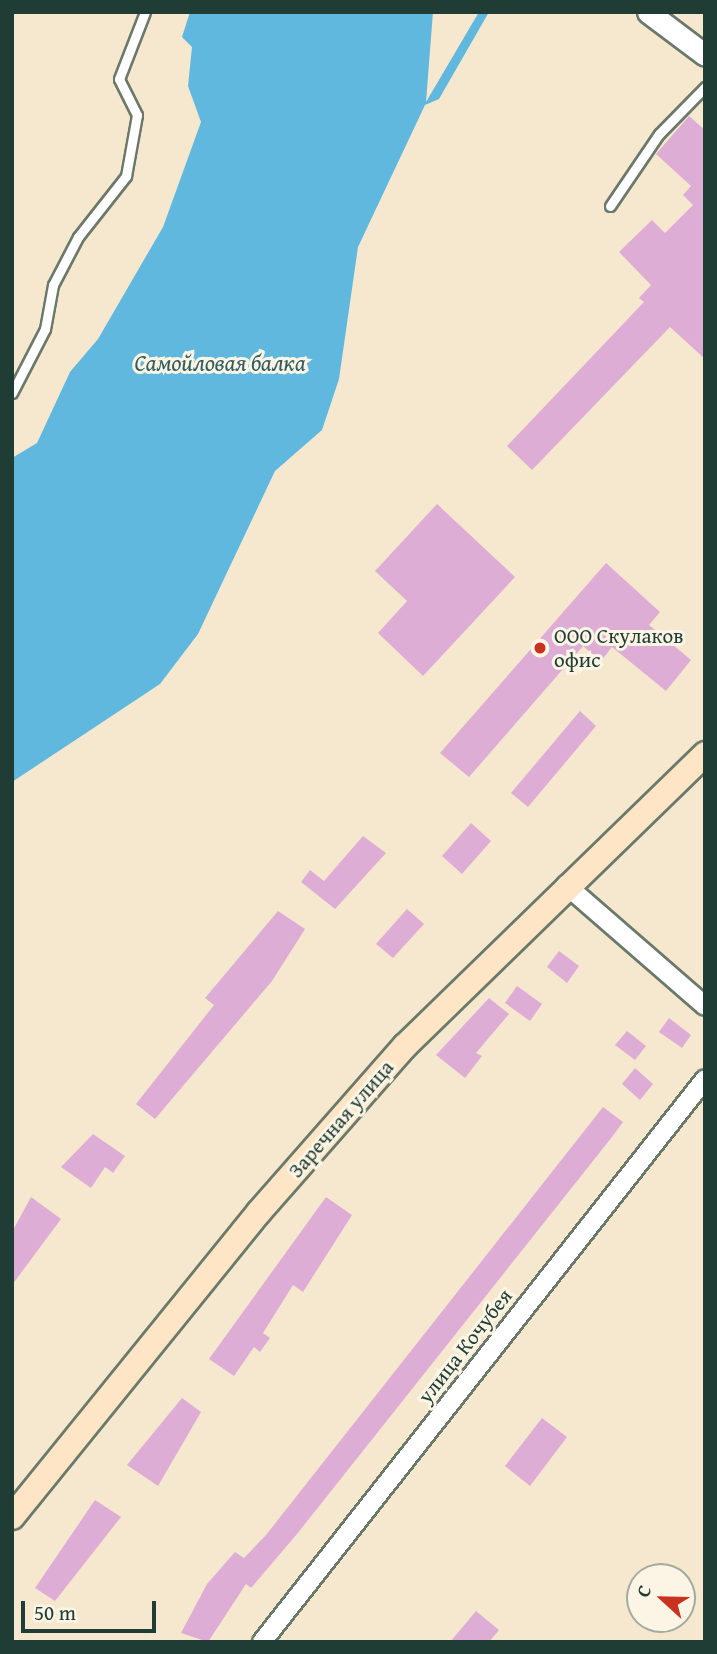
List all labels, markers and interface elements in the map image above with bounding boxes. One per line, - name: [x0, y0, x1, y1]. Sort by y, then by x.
- water label: Самойловая балка: [135, 349, 305, 377]
- place label: ООО Скулаков офис: [554, 623, 683, 673]
- marker: ООО Скулаков офис: [532, 640, 548, 656]
- street label: Заречная улица: [283, 1055, 399, 1183]
- street label: улица Кочубея: [413, 1284, 517, 1408]
- north arrow: [626, 1563, 696, 1633]
- text: С: [628, 1581, 658, 1601]
- scale bar: [24, 1588, 159, 1632]
- text: 50 m: [34, 1597, 76, 1628]

